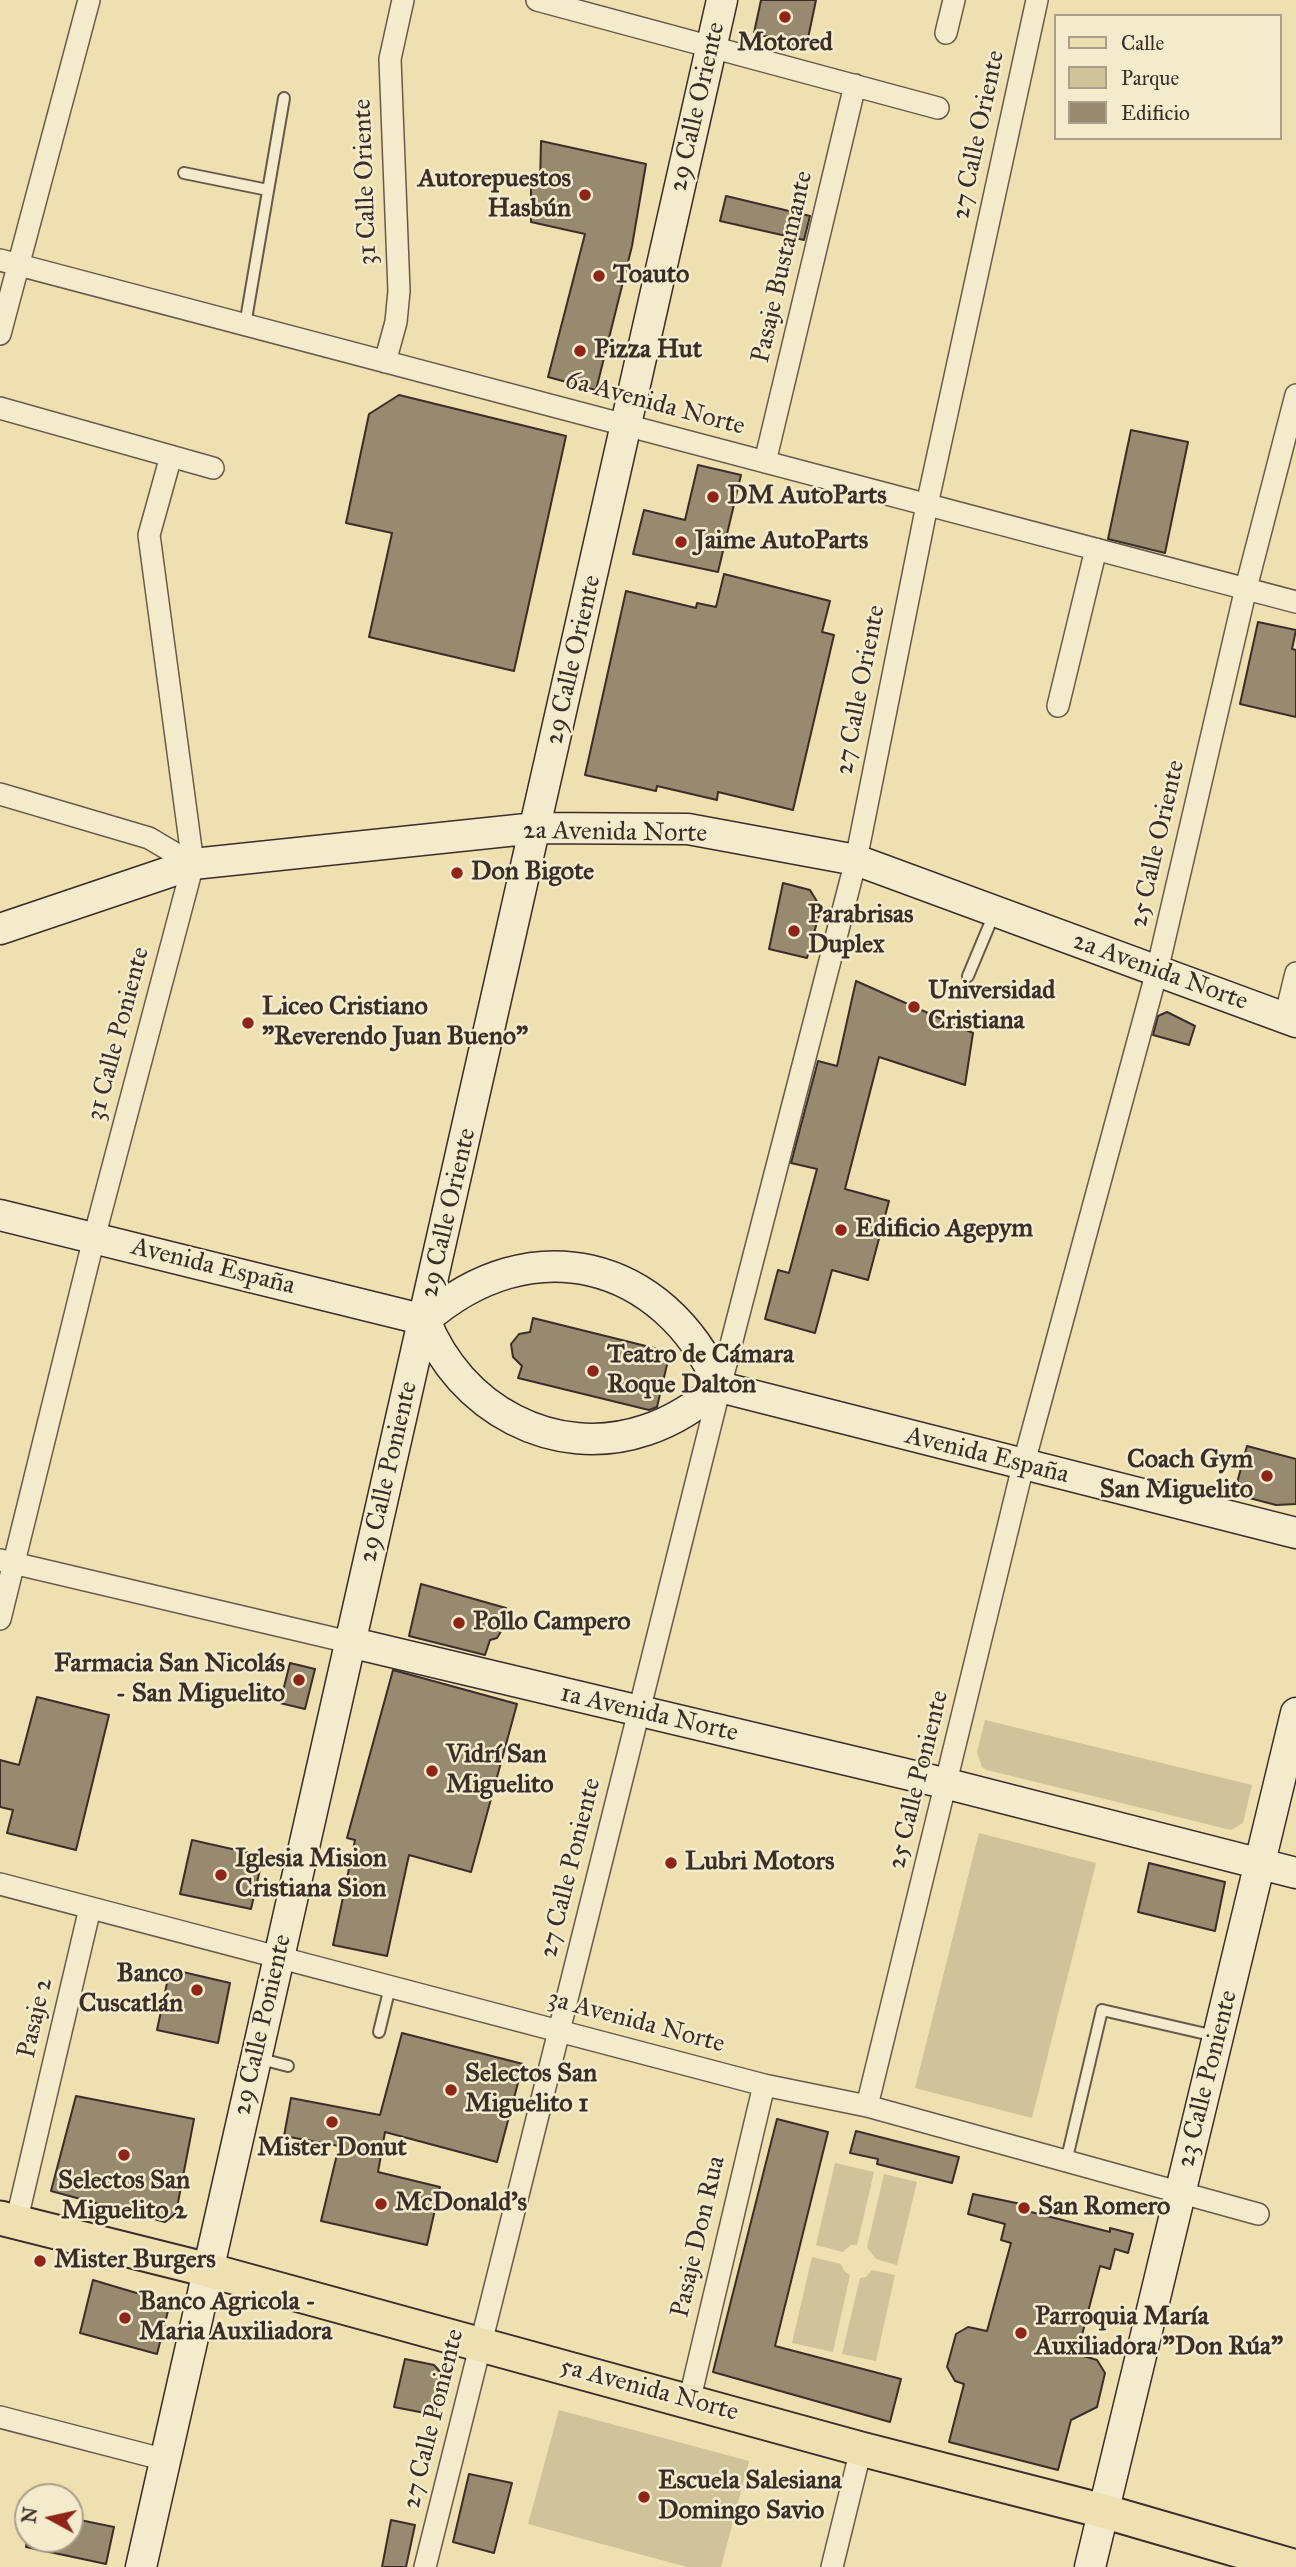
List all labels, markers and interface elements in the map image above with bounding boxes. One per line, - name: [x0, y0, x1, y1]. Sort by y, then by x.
- marker: Motored: [777, 9, 793, 25]
- legend: [1054, 14, 1282, 140]
- street label: 29 Calle Oriente: [663, 19, 733, 195]
- place label: Motored: [737, 28, 833, 60]
- text: Calle: [1121, 30, 1164, 56]
- street label: 27 Calle Oriente: [946, 48, 1012, 222]
- text: Parque: [1121, 65, 1179, 91]
- street label: 31 Calle Oriente: [347, 98, 385, 266]
- text: Edificio: [1121, 100, 1190, 126]
- place label: Autorepuestos Hasbún: [418, 164, 571, 226]
- street label: Pasaje Bustamante: [746, 168, 820, 366]
- marker: Autorepuestos Hasbún: [577, 187, 593, 203]
- place label: Toauto: [613, 260, 689, 292]
- marker: Toauto: [591, 268, 607, 284]
- place label: Pizza Hut: [594, 335, 702, 367]
- marker: Pizza Hut: [572, 343, 588, 359]
- street label: 6a Avenida Norte: [562, 365, 748, 443]
- place label: DM AutoParts: [727, 481, 887, 513]
- marker: DM AutoParts: [705, 489, 721, 505]
- place label: Jaime AutoParts: [695, 526, 868, 558]
- marker: Jaime AutoParts: [673, 534, 689, 550]
- street label: 29 Calle Oriente: [539, 572, 609, 748]
- street label: 27 Calle Oriente: [829, 603, 893, 777]
- street label: 25 Calle Oriente: [1124, 757, 1192, 931]
- street label: 2a Avenida Norte: [523, 816, 707, 850]
- place label: Don Bigote: [471, 857, 594, 889]
- marker: Don Bigote: [449, 865, 465, 881]
- place label: Parabrisas Duplex: [808, 900, 913, 962]
- marker: Parabrisas Duplex: [786, 923, 802, 939]
- street label: 2a Avenida Norte: [1068, 926, 1252, 1018]
- street label: 31 Calle Poniente: [81, 944, 157, 1124]
- place label: Universidad Cristiana: [928, 976, 1055, 1038]
- place label: Liceo Cristiano "Reverendo Juan Bueno": [262, 992, 528, 1054]
- marker: Universidad Cristiana: [906, 999, 922, 1015]
- marker: Liceo Cristiano "Reverendo Juan Bueno": [240, 1015, 256, 1031]
- street label: 29 Calle Oriente: [414, 1125, 484, 1301]
- place label: Edificio Agepym: [855, 1214, 1033, 1246]
- marker: Edificio Agepym: [833, 1222, 849, 1238]
- street label: Avenida España: [128, 1232, 298, 1302]
- place label: Teatro de Cámara Roque Dalton: [607, 1340, 794, 1402]
- marker: Teatro de Cámara Roque Dalton: [585, 1363, 601, 1379]
- street label: 29 Calle Poniente: [353, 1378, 425, 1566]
- street label: Avenida España: [902, 1421, 1072, 1491]
- place label: Coach Gym San Miguelito: [1100, 1445, 1253, 1506]
- marker: Coach Gym San Miguelito: [1259, 1468, 1275, 1484]
- place label: Pollo Campero: [473, 1607, 631, 1639]
- marker: Pollo Campero: [451, 1615, 467, 1631]
- place label: Farmacia San Nicolás - San Miguelito: [54, 1649, 285, 1710]
- marker: Farmacia San Nicolás - San Miguelito: [291, 1672, 307, 1688]
- street label: 1a Avenida Norte: [557, 1678, 741, 1750]
- street label: 25 Calle Poniente: [882, 1687, 956, 1873]
- place label: Vidrí San Miguelito: [446, 1740, 554, 1802]
- marker: Vidrí San Miguelito: [424, 1763, 440, 1779]
- street label: 27 Calle Poniente: [534, 1775, 608, 1961]
- place label: Iglesia Mision Cristiana Sion: [235, 1844, 387, 1906]
- place label: Lubri Motors: [685, 1847, 835, 1879]
- marker: Lubri Motors: [663, 1855, 679, 1871]
- marker: Iglesia Mision Cristiana Sion: [213, 1867, 229, 1883]
- street label: 29 Calle Poniente: [227, 1931, 299, 2119]
- place label: Banco Cuscatlán: [79, 1959, 183, 2021]
- street label: Pasaje 2: [12, 1975, 60, 2061]
- marker: Banco Cuscatlán: [189, 1982, 205, 1998]
- street label: 3a Avenida Norte: [544, 1983, 728, 2061]
- street label: 23 Calle Poniente: [1171, 1987, 1245, 2171]
- place label: Selectos San Miguelito 1: [465, 2059, 597, 2120]
- marker: Selectos San Miguelito 1: [443, 2082, 459, 2098]
- marker: Mister Donut: [324, 2114, 340, 2130]
- place label: Mister Donut: [257, 2133, 407, 2165]
- marker: Selectos San Miguelito 2: [116, 2147, 132, 2163]
- street label: Pasaje Don Rua: [665, 2153, 733, 2321]
- place label: Selectos San Miguelito 2: [58, 2166, 190, 2228]
- place label: McDonald's: [395, 2188, 527, 2220]
- place label: San Romero: [1038, 2192, 1170, 2224]
- marker: McDonald's: [373, 2196, 389, 2212]
- marker: San Romero: [1016, 2200, 1032, 2216]
- place label: Mister Burgers: [54, 2245, 216, 2277]
- marker: Mister Burgers: [32, 2253, 48, 2269]
- place label: Banco Agricola - Maria Auxiliadora: [139, 2287, 332, 2348]
- place label: Parroquia María Auxiliadora "Don Rúa": [1035, 2302, 1283, 2364]
- marker: Banco Agricola - Maria Auxiliadora: [117, 2310, 133, 2326]
- marker: Parroquia María Auxiliadora "Don Rúa": [1013, 2325, 1029, 2341]
- street label: 27 Calle Poniente: [397, 2326, 471, 2512]
- street label: 5a Avenida Norte: [556, 2351, 742, 2429]
- place label: Escuela Salesiana Domingo Savio: [658, 2466, 842, 2528]
- north arrow: [14, 2483, 84, 2553]
- marker: Escuela Salesiana Domingo Savio: [636, 2489, 652, 2505]
- text: N: [17, 2506, 42, 2525]

